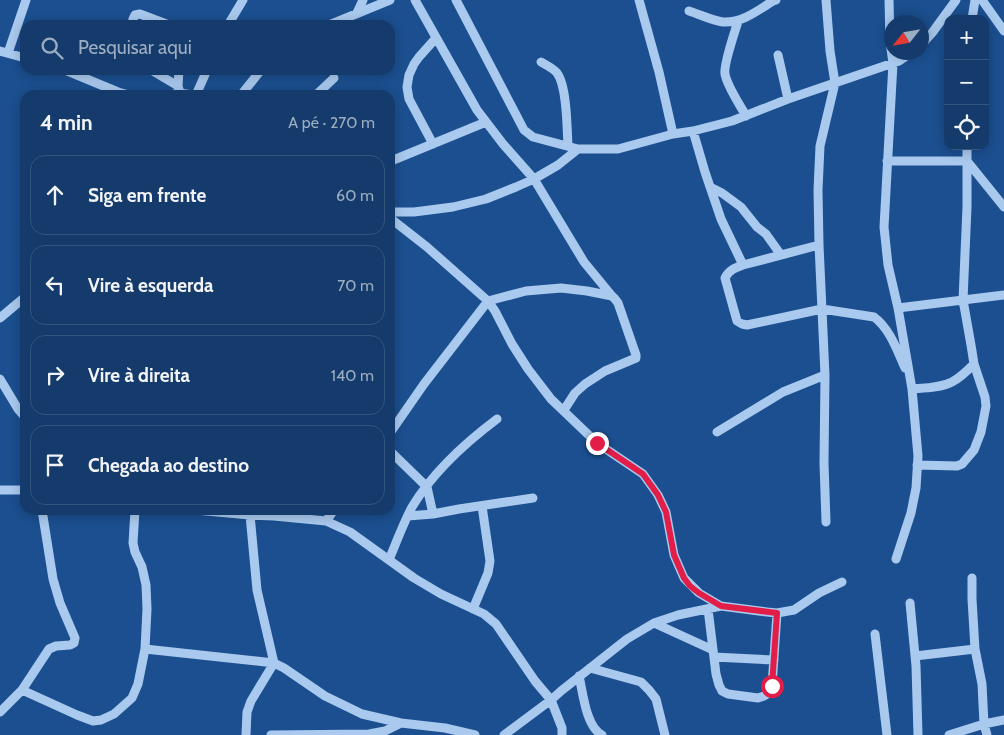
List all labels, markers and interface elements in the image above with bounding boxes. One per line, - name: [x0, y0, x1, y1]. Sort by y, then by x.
- north arrow: [884, 15, 929, 60]
- map controls: [944, 15, 989, 150]
- button: +: [944, 15, 989, 60]
- search box: [20, 20, 395, 75]
- icon: search: [38, 34, 66, 62]
- text: Pesquisar aqui: [78, 36, 192, 59]
- button: −: [944, 60, 989, 105]
- button: locate: [944, 105, 989, 150]
- text: 4 min: [40, 110, 93, 135]
- text: A pé · 270 m: [288, 113, 375, 132]
- icon: ahead: [41, 181, 69, 209]
- text: Siga em frente: [88, 184, 206, 207]
- text: 60 m: [336, 186, 374, 205]
- icon: left: [41, 271, 69, 299]
- text: Vire à esquerda: [88, 274, 214, 297]
- text: 70 m: [337, 276, 374, 295]
- icon: right: [41, 361, 69, 389]
- text: Vire à direita: [88, 364, 190, 387]
- text: 140 m: [331, 366, 374, 385]
- route end: [586, 432, 609, 455]
- icon: arrive: [41, 451, 69, 479]
- text: Chegada ao destino: [88, 454, 249, 477]
- route start: [761, 675, 784, 698]

